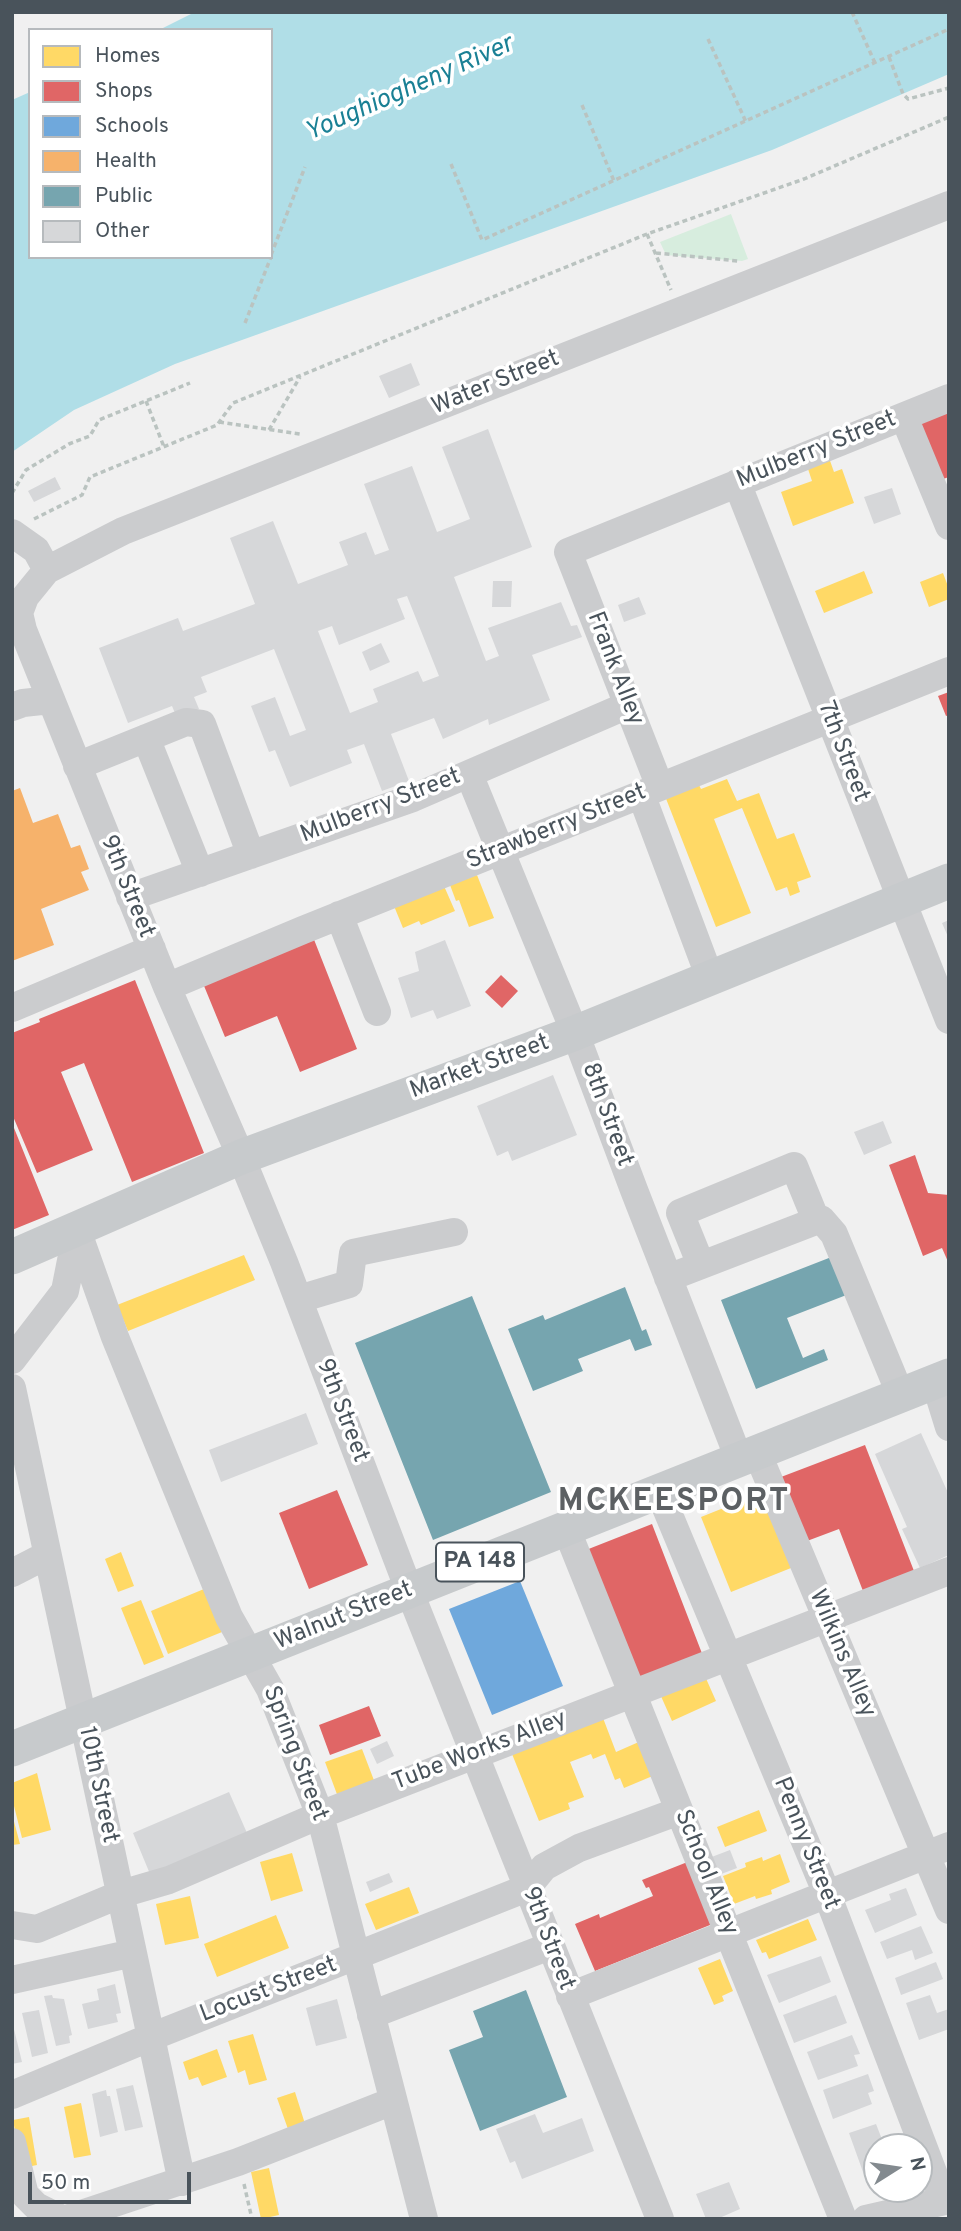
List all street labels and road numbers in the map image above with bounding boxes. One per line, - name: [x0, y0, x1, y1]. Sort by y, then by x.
- street label: Water Street: [428, 345, 564, 423]
- street label: Mulberry Street: [733, 406, 901, 496]
- street label: Frank Alley: [579, 608, 649, 730]
- street label: 7th Street: [810, 698, 874, 806]
- street label: Mulberry Street: [297, 763, 465, 851]
- street label: Strawberry Street: [463, 779, 651, 877]
- street label: 9th Street: [92, 831, 160, 943]
- street label: Market Street: [406, 1029, 554, 1107]
- street label: 8th Street: [574, 1059, 638, 1171]
- street label: 9th Street: [308, 1355, 374, 1467]
- road number: PA 148: [436, 1542, 524, 1582]
- street label: Walnut Street: [271, 1576, 417, 1658]
- street label: Wilkins Alley: [801, 1586, 881, 1722]
- street label: Spring Street: [255, 1682, 333, 1826]
- street label: Tube Works Alley: [389, 1706, 571, 1798]
- street label: 10th Street: [71, 1724, 123, 1846]
- street label: Penny Street: [765, 1774, 845, 1914]
- street label: School Alley: [667, 1806, 743, 1940]
- street label: 9th Street: [514, 1883, 580, 1995]
- street label: Locust Street: [196, 1952, 342, 2030]

